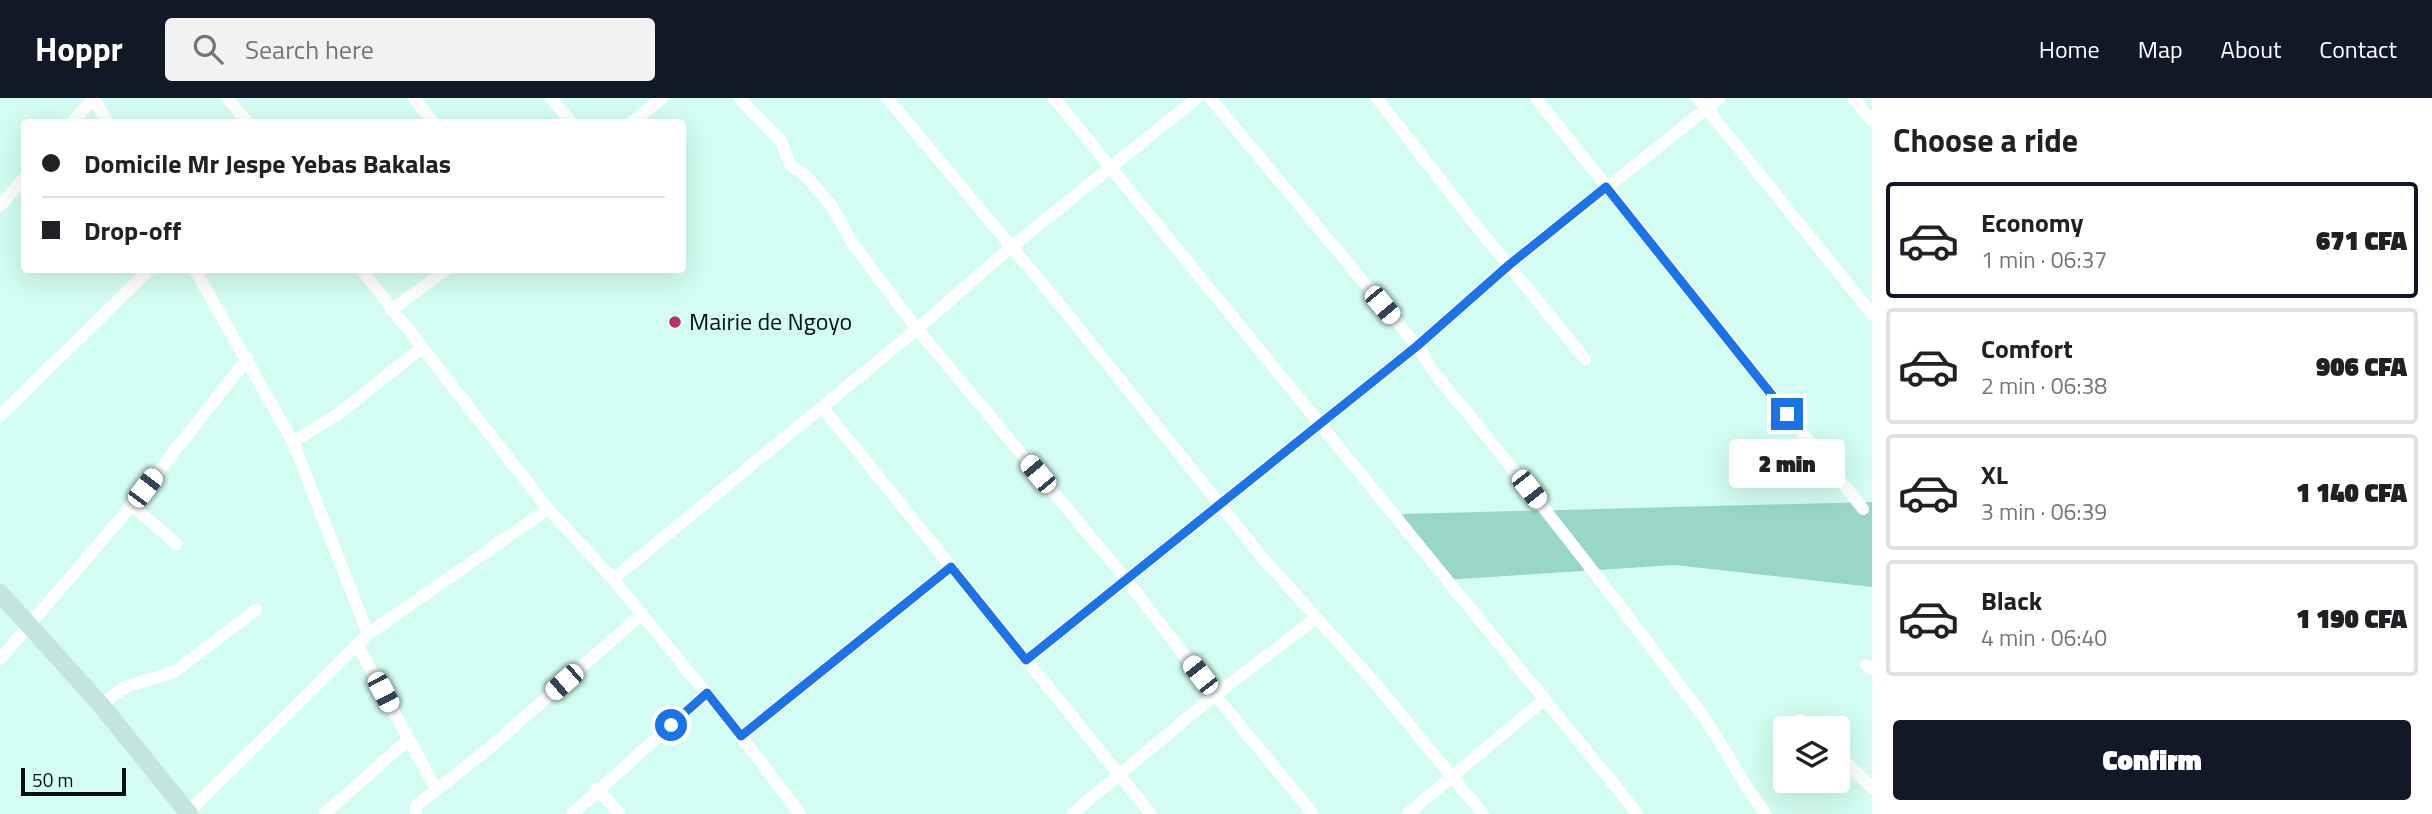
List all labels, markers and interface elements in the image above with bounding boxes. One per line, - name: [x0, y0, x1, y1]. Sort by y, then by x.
- search box: [165, 18, 655, 81]
- text: Hoppr: [35, 24, 123, 74]
- icon: search: [189, 30, 227, 68]
- text: Search here: [245, 30, 374, 69]
- text: Home: [2039, 31, 2100, 67]
- text: Map: [2138, 31, 2183, 67]
- text: About: [2221, 31, 2281, 67]
- text: Contact: [2319, 31, 2397, 67]
- text: Choose a ride: [1893, 116, 2078, 164]
- text: Domicile Mr Jespe Yebas Bakalas: [84, 144, 451, 183]
- text: Economy: [1981, 203, 2083, 242]
- icon: car: [1897, 209, 1960, 272]
- text: Drop-off: [84, 211, 181, 250]
- text: 671 CFA: [2316, 221, 2407, 260]
- text: 1 min · 06:37: [1981, 242, 2107, 277]
- car: [1361, 282, 1404, 328]
- place label: Mairie de Ngoyo: [689, 303, 852, 339]
- marker: Mairie de Ngoyo: [667, 314, 683, 330]
- text: Comfort: [1981, 329, 2073, 368]
- icon: car: [1897, 335, 1960, 398]
- text: 906 CFA: [2316, 347, 2407, 386]
- text: 2 min · 06:38: [1981, 368, 2107, 403]
- route end: [1771, 398, 1803, 430]
- callout: 2 min: [1729, 438, 1845, 488]
- text: 2 min: [1758, 446, 1816, 481]
- car: [1017, 451, 1060, 497]
- text: XL: [1981, 455, 2008, 494]
- icon: car: [1897, 461, 1960, 524]
- car: [124, 465, 167, 511]
- car: [1508, 466, 1551, 512]
- text: 1 140 CFA: [2296, 473, 2407, 512]
- text: 3 min · 06:39: [1981, 494, 2107, 529]
- text: Black: [1981, 581, 2042, 620]
- icon: car: [1897, 587, 1960, 650]
- text: 1 190 CFA: [2296, 599, 2407, 638]
- text: 4 min · 06:40: [1981, 620, 2107, 655]
- car: [1179, 652, 1222, 698]
- car: [542, 660, 587, 704]
- car: [364, 669, 403, 715]
- route start: [655, 709, 687, 741]
- map controls: [1773, 716, 1850, 793]
- button: layers: [1773, 716, 1850, 793]
- button: Confirm: [1893, 720, 2411, 800]
- scale bar: [21, 765, 126, 797]
- text: 50 m: [32, 765, 73, 794]

